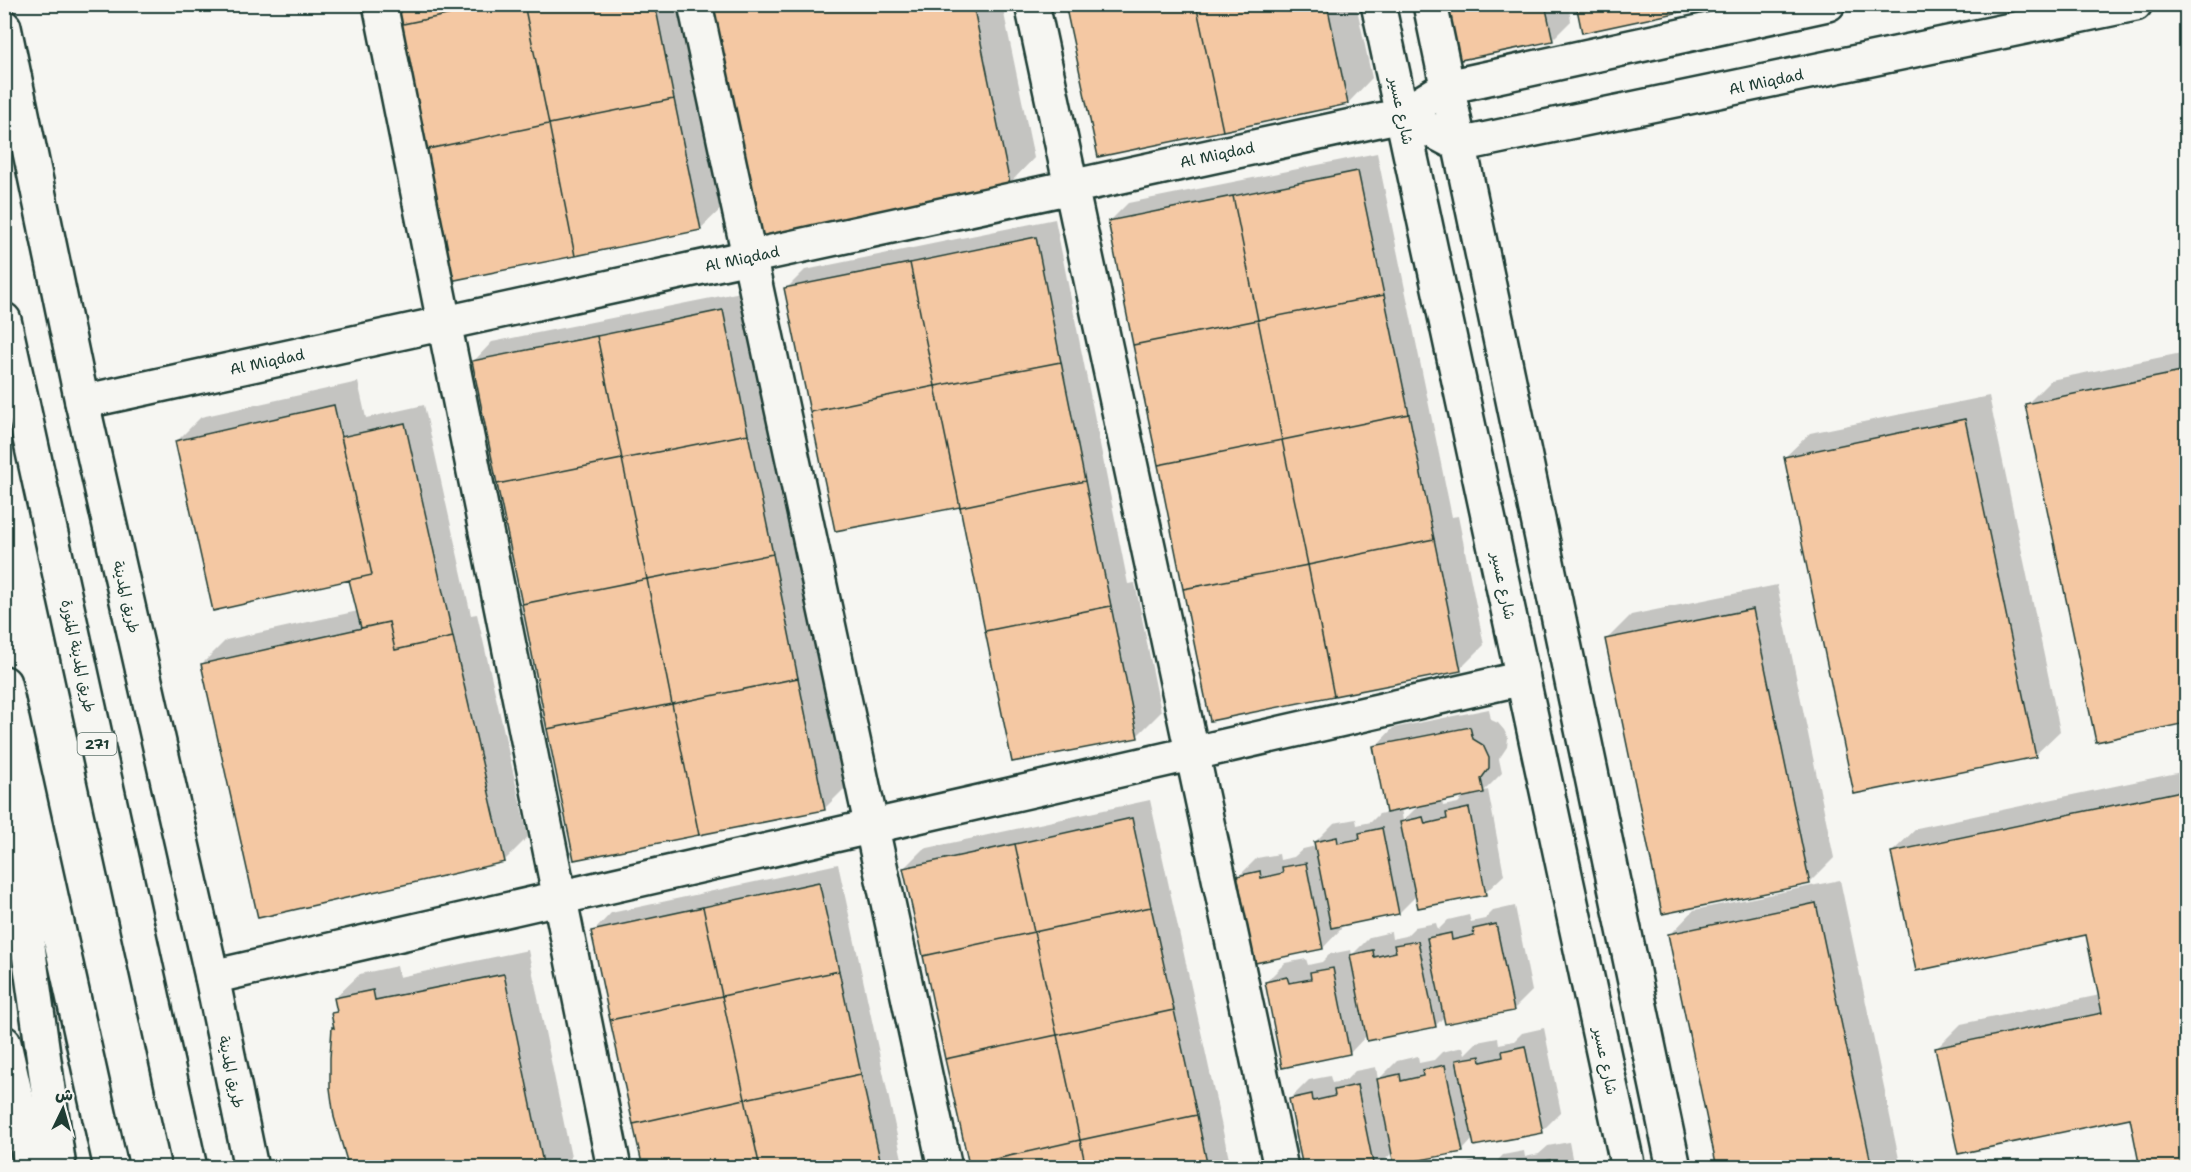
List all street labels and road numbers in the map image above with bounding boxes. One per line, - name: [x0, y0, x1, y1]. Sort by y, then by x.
- street label: Al Miqdad: [1727, 64, 1806, 100]
- street label: شارع عسير: [1384, 73, 1418, 147]
- street label: Al Miqdad: [1178, 137, 1257, 173]
- street label: Al Miqdad: [703, 241, 782, 277]
- street label: Al Miqdad: [228, 344, 307, 380]
- street label: شارع عسير: [1486, 548, 1520, 622]
- street label: طريق المدينة: [108, 559, 144, 635]
- street label: طريق المدينة المنورة: [56, 598, 100, 714]
- road number: 271: [78, 733, 116, 755]
- street label: شارع عسير: [1588, 1023, 1622, 1097]
- street label: طريق المدينة: [214, 1034, 248, 1110]

